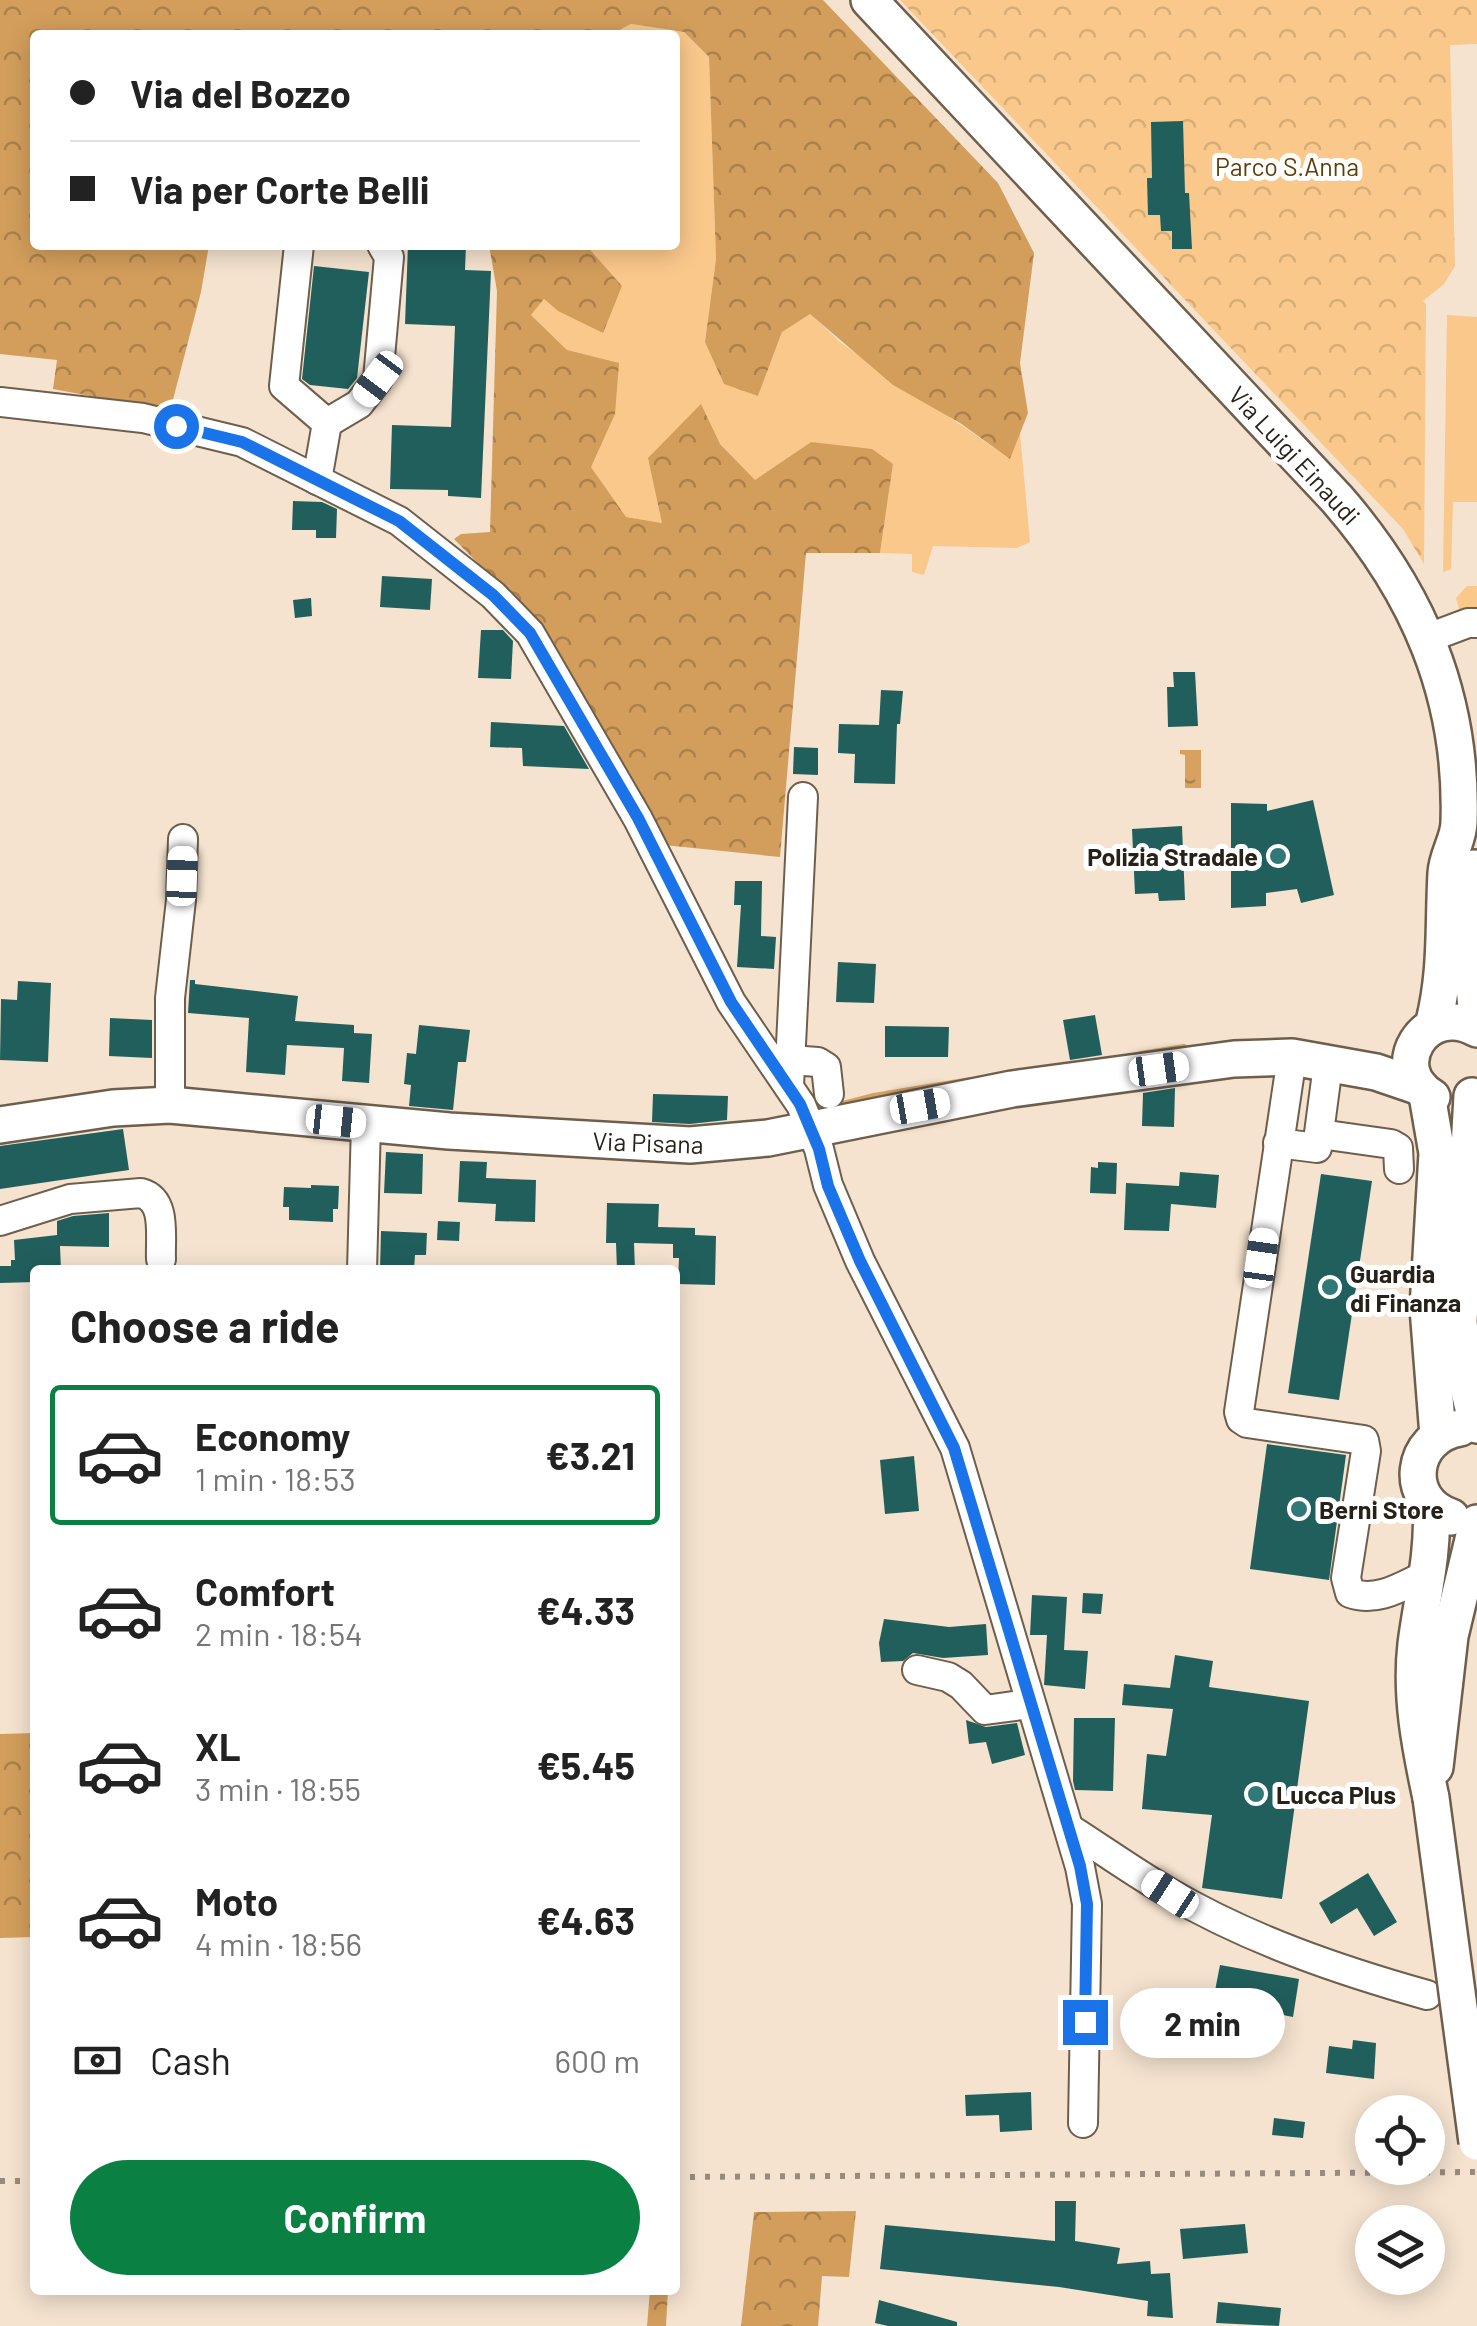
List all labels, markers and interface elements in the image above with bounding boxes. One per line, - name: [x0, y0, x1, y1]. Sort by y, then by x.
- text: Via del Bozzo: [130, 70, 351, 116]
- park label: Parco S.Anna: [1215, 151, 1359, 181]
- text: Via per Corte Belli: [130, 166, 429, 212]
- car: [348, 346, 408, 412]
- street label: Via Luigi Einaudi: [1223, 379, 1367, 531]
- route start: [154, 404, 199, 449]
- place label: Polizia Stradale: [1087, 841, 1258, 871]
- car: [166, 845, 198, 907]
- marker: Polizia Stradale: [1267, 845, 1289, 867]
- car: [1127, 1050, 1191, 1088]
- car: [888, 1086, 952, 1126]
- car: [305, 1103, 367, 1139]
- street label: Via Pisana: [592, 1125, 704, 1159]
- car: [1242, 1226, 1280, 1290]
- place label: Guardia di Finanza: [1350, 1258, 1461, 1317]
- marker: Guardia di Finanza: [1319, 1276, 1341, 1298]
- text: Choose a ride: [70, 1298, 340, 1352]
- icon: car: [75, 1410, 165, 1500]
- text: Economy: [195, 1413, 350, 1459]
- text: €3.21: [546, 1432, 635, 1478]
- text: 1 min · 18:53: [195, 1459, 356, 1497]
- place label: Berni Store: [1319, 1494, 1444, 1524]
- marker: Berni Store: [1288, 1498, 1310, 1520]
- icon: car: [75, 1565, 165, 1655]
- text: Comfort: [195, 1568, 335, 1614]
- text: €4.33: [537, 1587, 635, 1633]
- text: 2 min · 18:54: [195, 1614, 363, 1652]
- icon: car: [75, 1720, 165, 1810]
- text: XL: [195, 1723, 241, 1769]
- text: €5.45: [537, 1742, 635, 1788]
- text: 3 min · 18:55: [195, 1769, 361, 1807]
- place label: Lucca Plus: [1276, 1779, 1396, 1809]
- marker: Lucca Plus: [1245, 1783, 1267, 1805]
- car: [1137, 1865, 1203, 1923]
- icon: car: [75, 1875, 165, 1965]
- text: Moto: [195, 1878, 278, 1924]
- text: €4.63: [537, 1897, 635, 1943]
- text: 4 min · 18:56: [195, 1924, 362, 1962]
- callout: 2 min: [1120, 1987, 1285, 2057]
- route end: [1063, 2000, 1108, 2045]
- text: 2 min: [1164, 2004, 1241, 2042]
- icon: cash: [70, 2033, 125, 2088]
- text: Cash: [150, 2037, 231, 2083]
- text: 600 m: [554, 2041, 640, 2079]
- map controls: [1355, 2095, 1445, 2295]
- button: locate: [1355, 2095, 1445, 2185]
- button: Confirm: [70, 2160, 640, 2275]
- button: layers: [1355, 2205, 1445, 2295]

